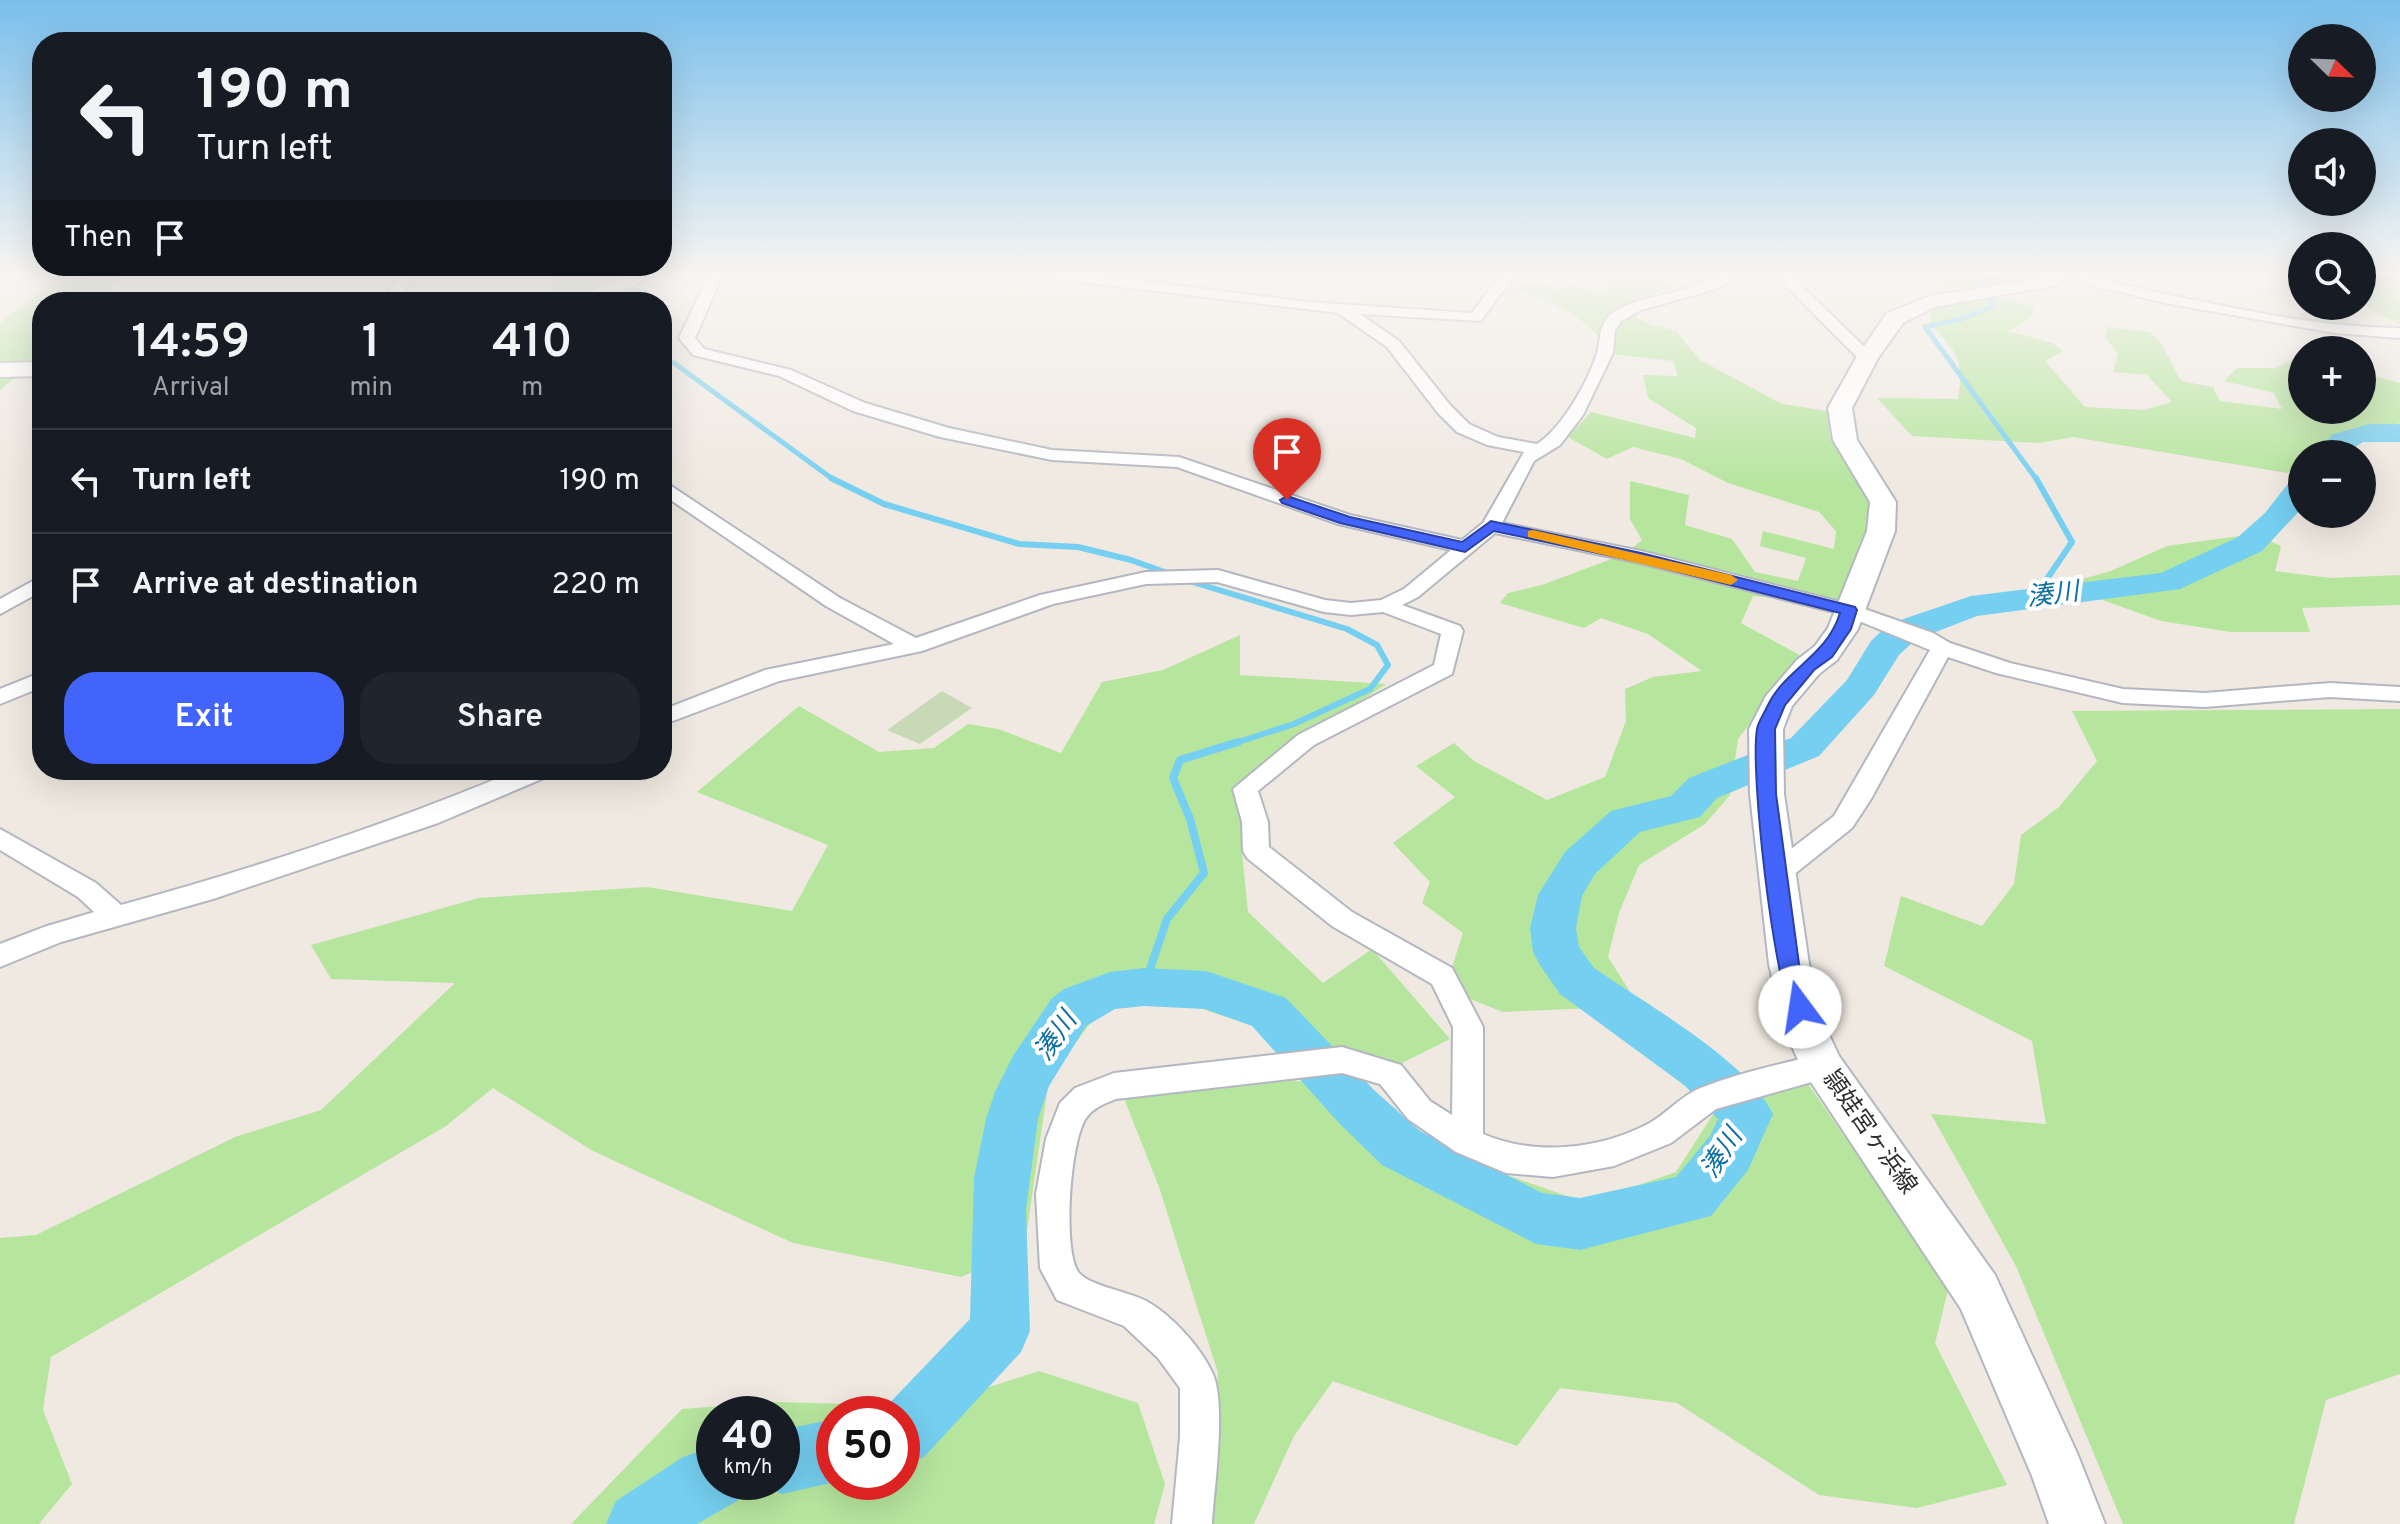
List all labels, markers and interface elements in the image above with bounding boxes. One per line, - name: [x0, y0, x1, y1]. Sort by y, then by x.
- north arrow: [2288, 24, 2376, 112]
- map controls: [2288, 24, 2376, 528]
- text: 190 m: [196, 58, 353, 128]
- icon: left: [64, 64, 168, 168]
- text: Turn left: [196, 127, 333, 173]
- button: sound: [2288, 128, 2376, 216]
- icon: arrive: [148, 216, 192, 260]
- text: Then: [64, 220, 132, 257]
- button: search: [2288, 232, 2376, 320]
- text: 14:59: [131, 314, 250, 374]
- text: 1: [362, 314, 381, 374]
- text: 410: [492, 314, 573, 374]
- button: +: [2288, 336, 2376, 424]
- text: Arrival: [152, 372, 230, 405]
- text: min: [350, 372, 393, 405]
- text: m: [521, 372, 543, 405]
- pin: [1253, 418, 1321, 500]
- icon: arrive: [1265, 430, 1309, 474]
- button: −: [2288, 440, 2376, 528]
- icon: left: [64, 459, 108, 503]
- text: Turn left: [132, 463, 252, 500]
- text: 190 m: [559, 463, 640, 500]
- icon: arrive: [64, 563, 108, 607]
- text: Arrive at destination: [132, 567, 418, 604]
- text: 220 m: [552, 567, 640, 604]
- water label: 湊川: [2025, 576, 2084, 616]
- button: Exit: [64, 672, 344, 764]
- button: Share: [360, 672, 640, 764]
- position arrow: [1758, 965, 1842, 1049]
- water label: 湊川: [1029, 1004, 1087, 1068]
- street label: 頴娃宮ヶ浜線: [1815, 1065, 1923, 1201]
- water label: 湊川: [1695, 1121, 1753, 1185]
- speed limit sign: 50: [816, 1396, 920, 1500]
- text: 40: [722, 1413, 774, 1463]
- text: km/h: [724, 1455, 772, 1481]

